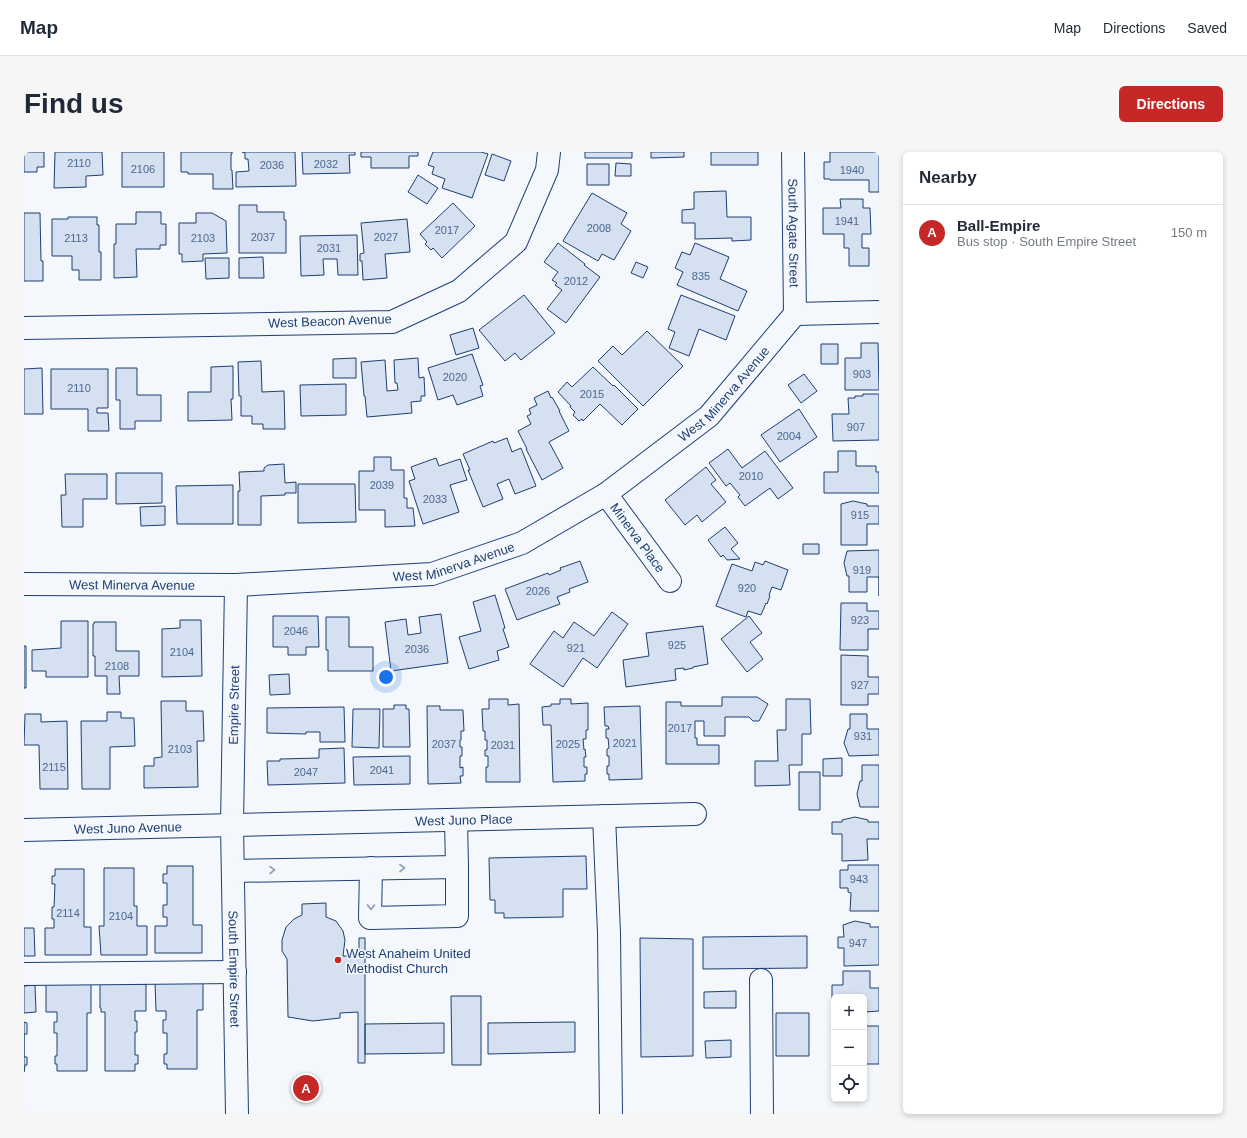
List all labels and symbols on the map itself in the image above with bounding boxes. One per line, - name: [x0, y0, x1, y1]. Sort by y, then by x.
- house number: 2110: [67, 157, 91, 169]
- house number: 2032: [314, 158, 338, 170]
- house number: 2036: [260, 159, 284, 171]
- house number: 2106: [131, 163, 155, 175]
- house number: 1940: [840, 164, 864, 176]
- street label: South Agate Street: [786, 178, 802, 288]
- house number: 1941: [835, 215, 859, 227]
- house number: 2008: [587, 222, 611, 234]
- house number: 2017: [435, 224, 459, 236]
- house number: 2037: [251, 231, 275, 243]
- house number: 2027: [374, 231, 398, 243]
- house number: 2113: [64, 232, 88, 244]
- house number: 2103: [191, 232, 215, 244]
- house number: 2031: [317, 242, 341, 254]
- house number: 835: [692, 270, 710, 282]
- house number: 2012: [564, 275, 588, 287]
- street label: West Beacon Avenue: [268, 311, 392, 331]
- street label: West Minerva Avenue: [675, 343, 772, 444]
- house number: 903: [853, 368, 871, 380]
- house number: 2020: [443, 371, 467, 383]
- house number: 2110: [67, 382, 91, 394]
- house number: 2015: [580, 388, 604, 400]
- house number: 907: [847, 421, 865, 433]
- house number: 2004: [777, 430, 801, 442]
- house number: 2010: [739, 470, 763, 482]
- house number: 2039: [370, 479, 394, 491]
- house number: 2033: [423, 493, 447, 505]
- street label: Minerva Place: [608, 500, 668, 575]
- house number: 915: [851, 509, 869, 521]
- street label: West Minerva Avenue: [392, 539, 516, 584]
- house number: 919: [853, 564, 871, 576]
- street label: West Minerva Avenue: [69, 577, 195, 592]
- house number: 920: [738, 582, 756, 594]
- house number: 2026: [526, 585, 550, 597]
- house number: 923: [851, 614, 869, 626]
- house number: 2046: [284, 625, 308, 637]
- house number: 925: [668, 639, 686, 651]
- house number: 921: [567, 642, 585, 654]
- house number: 2036: [405, 643, 429, 655]
- house number: 2104: [170, 646, 194, 658]
- house number: 2108: [105, 660, 129, 672]
- street label: Empire Street: [226, 665, 242, 745]
- your location: [376, 667, 396, 687]
- house number: 927: [851, 679, 869, 691]
- house number: 2017: [668, 722, 692, 734]
- house number: 931: [854, 730, 872, 742]
- house number: 2021: [613, 737, 637, 749]
- house number: 2037: [432, 738, 456, 750]
- house number: 2025: [556, 738, 580, 750]
- house number: 2031: [491, 739, 515, 751]
- house number: 2103: [168, 743, 192, 755]
- house number: 2115: [42, 761, 66, 773]
- house number: 2041: [370, 764, 394, 776]
- house number: 2047: [294, 766, 318, 778]
- street label: West Juno Place: [415, 811, 513, 828]
- street label: West Juno Avenue: [74, 819, 182, 836]
- one-way arrow: [399, 864, 405, 872]
- one-way arrow: [269, 866, 275, 874]
- house number: 943: [850, 873, 868, 885]
- one-way arrow: [367, 904, 375, 910]
- house number: 2114: [56, 907, 80, 919]
- house number: 2104: [109, 910, 133, 922]
- street label: South Empire Street: [226, 910, 243, 1028]
- house number: 947: [849, 937, 867, 949]
- place label: West Anaheim United Methodist Church: [346, 946, 471, 976]
- marker: West Anaheim United Methodist Church: [333, 955, 343, 965]
- pin: A: [293, 1073, 319, 1103]

